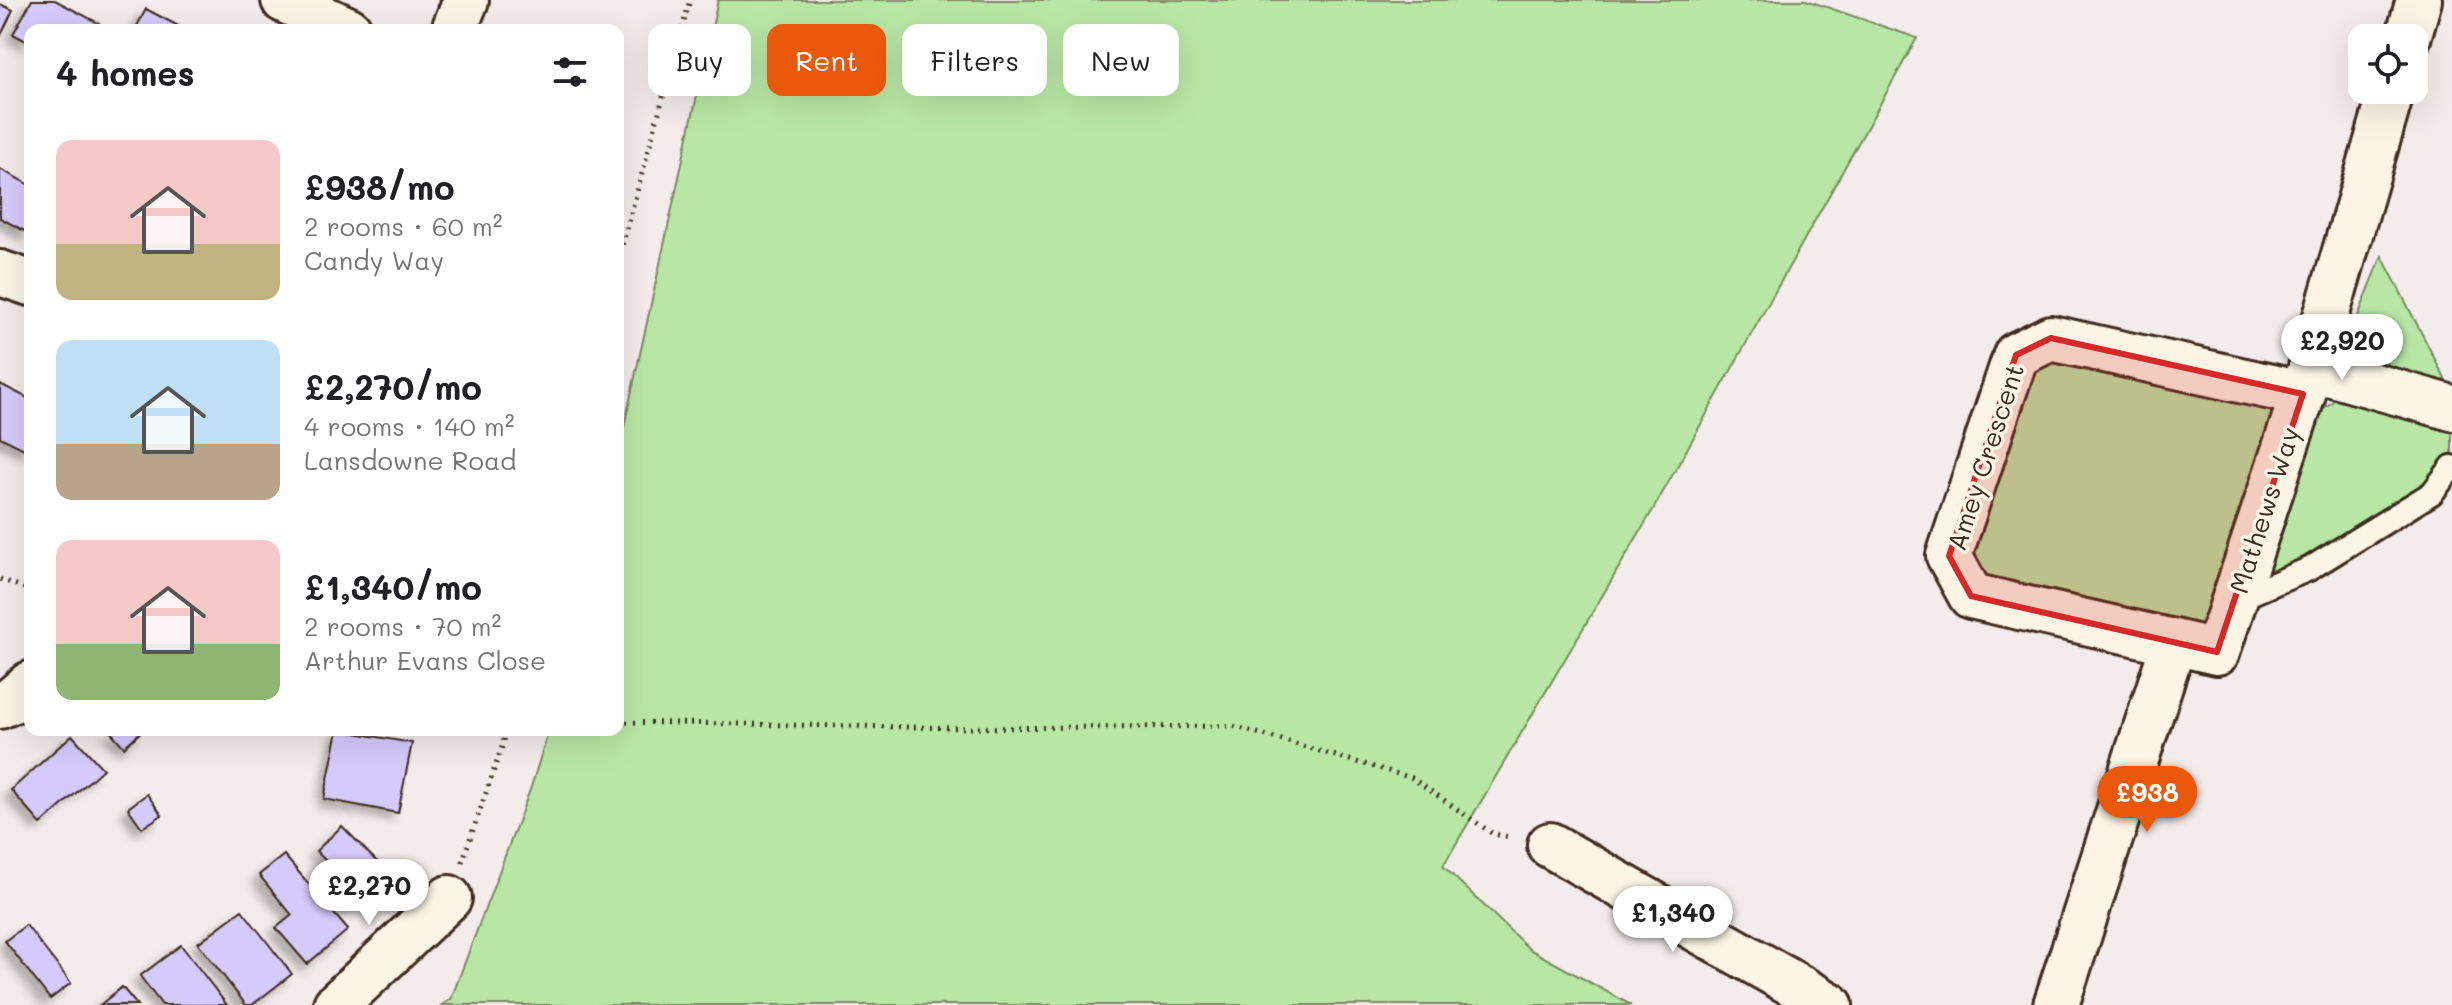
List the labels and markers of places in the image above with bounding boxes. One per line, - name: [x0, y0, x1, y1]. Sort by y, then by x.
- pin: £2,920: [2277, 314, 2407, 382]
- pin: £938: [2100, 766, 2194, 834]
- pin: £2,270: [304, 859, 434, 927]
- pin: £1,340: [1608, 886, 1738, 954]

